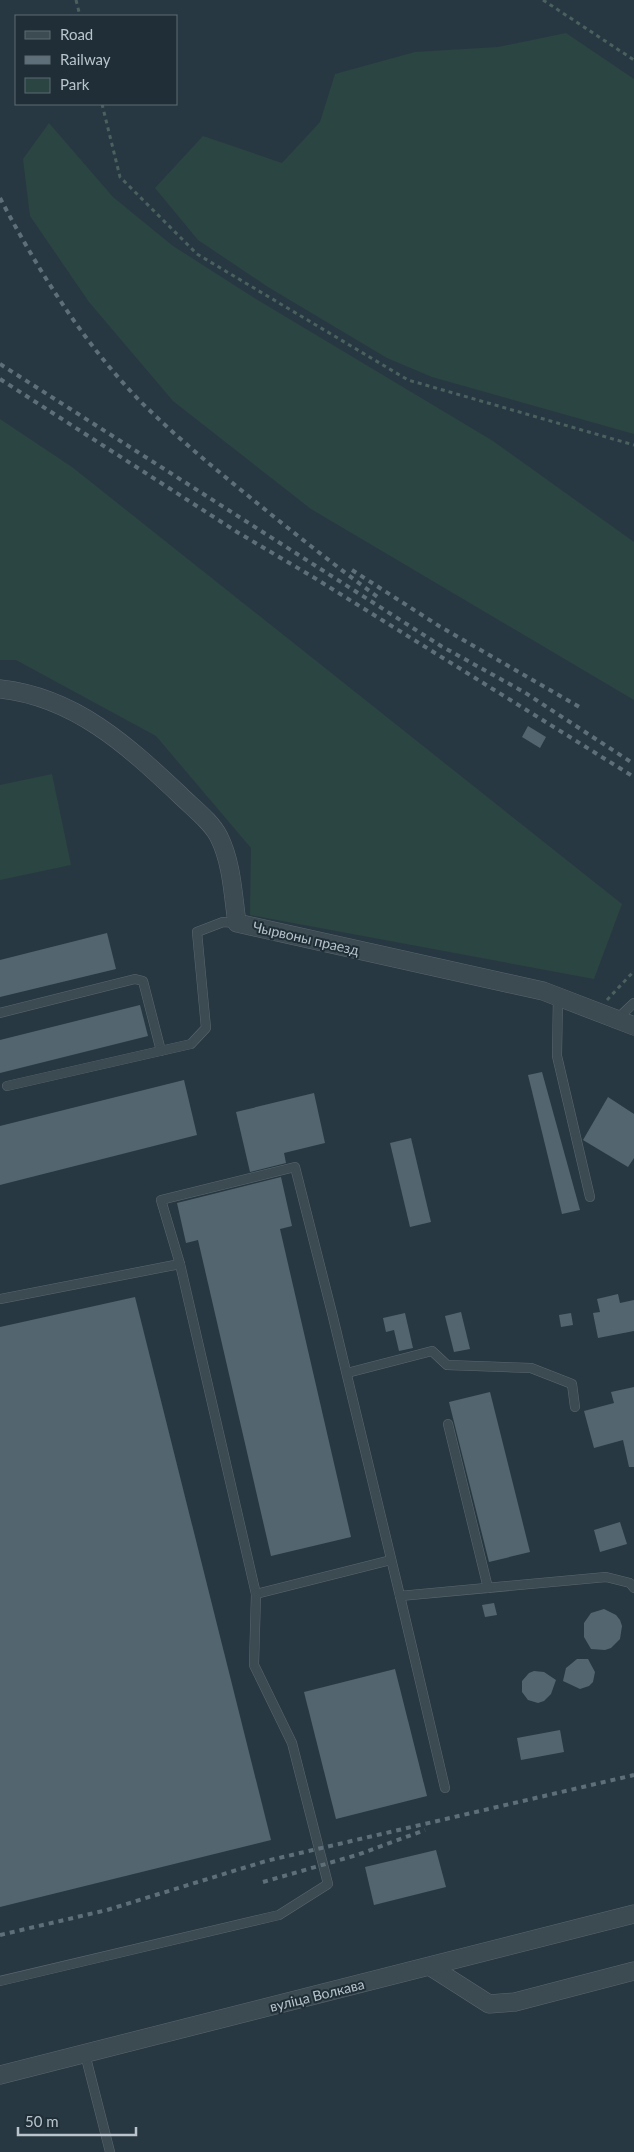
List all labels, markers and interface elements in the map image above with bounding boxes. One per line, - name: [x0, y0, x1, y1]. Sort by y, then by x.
- legend: [15, 15, 178, 105]
- text: Road: [60, 25, 93, 43]
- text: Railway: [60, 50, 111, 68]
- text: Park: [60, 75, 90, 93]
- street label: Чырвоны праезд: [251, 918, 361, 959]
- street label: вуліца Волкава: [268, 1975, 366, 2015]
- scale bar: [18, 2104, 135, 2136]
- text: 50 m: [25, 2112, 59, 2130]

